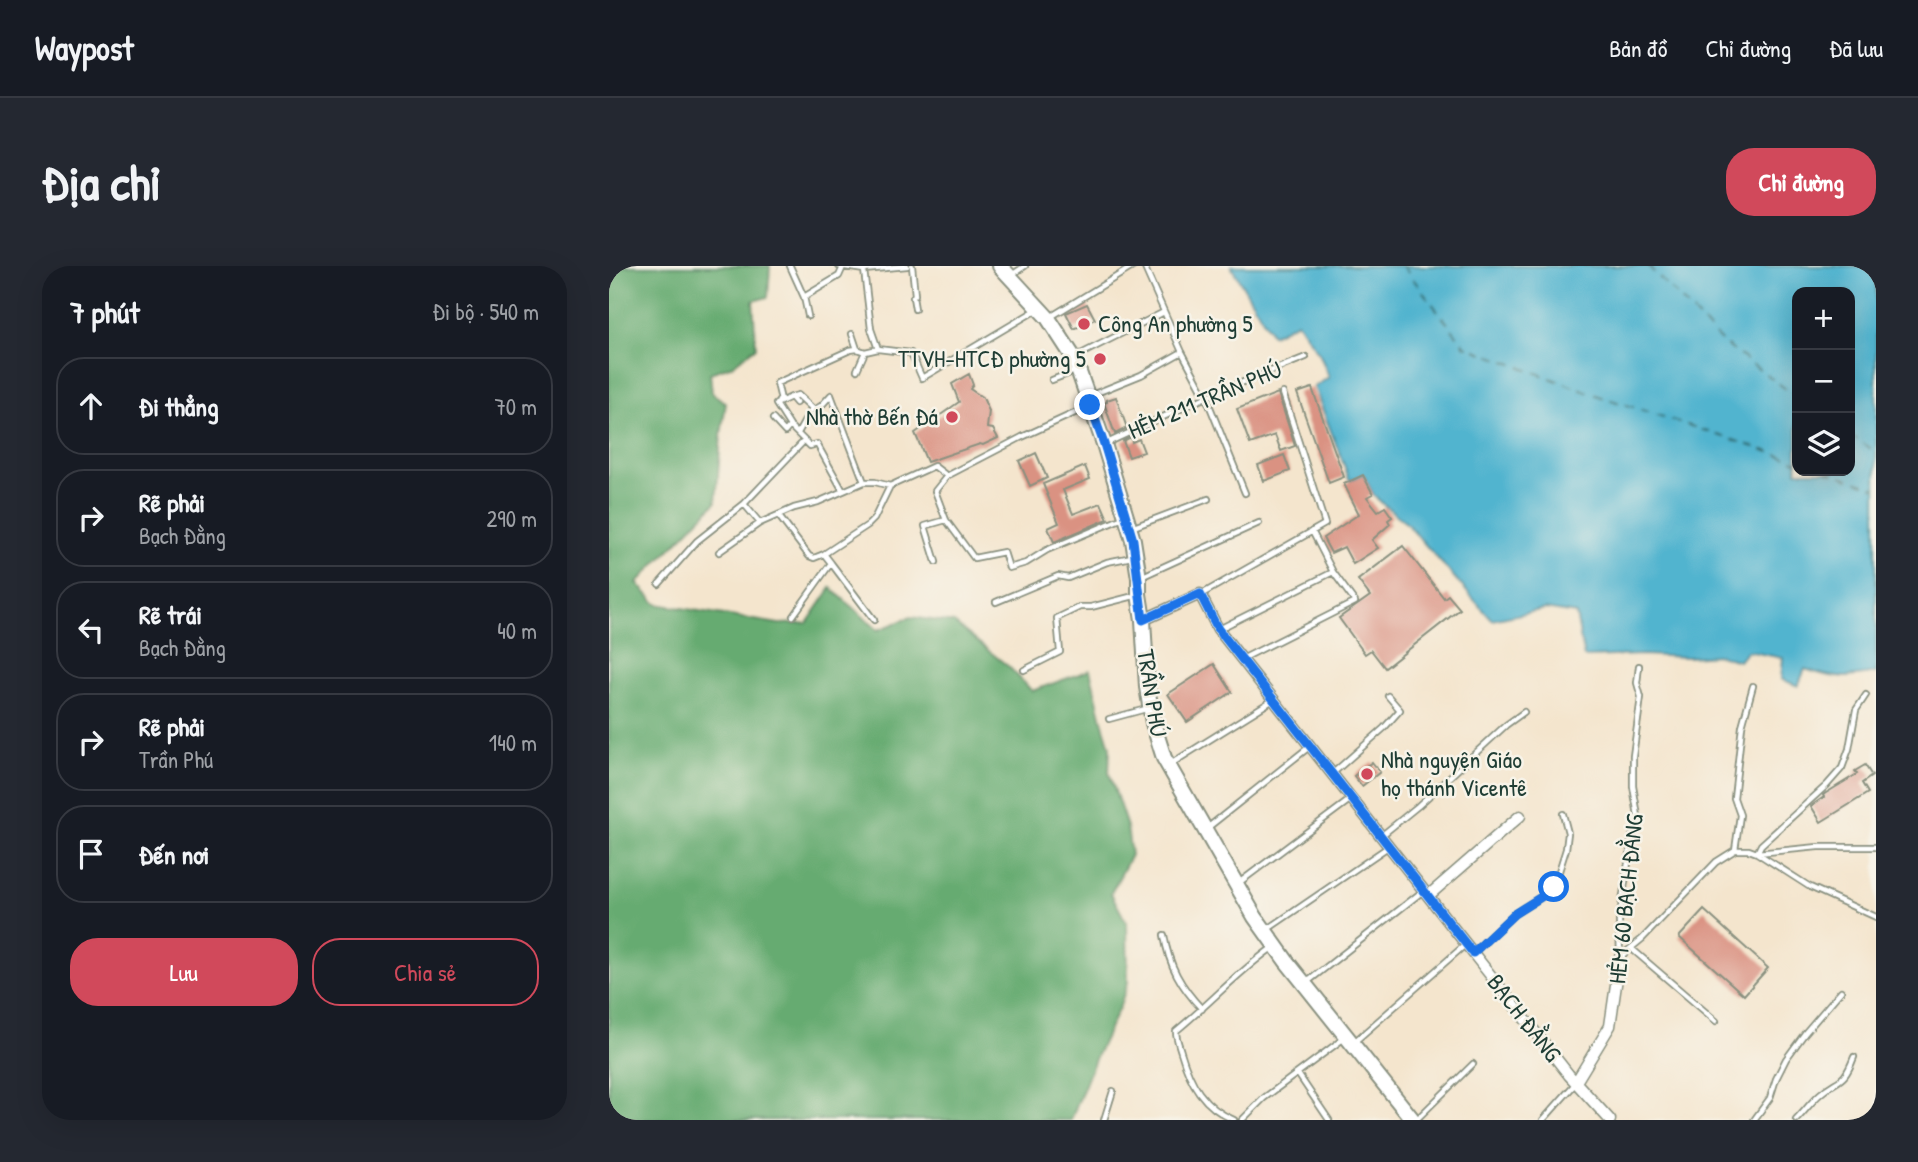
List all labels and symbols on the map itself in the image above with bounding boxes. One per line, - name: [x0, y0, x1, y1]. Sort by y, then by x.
- place label: Công An phường 5: [1098, 307, 1253, 339]
- marker: Công An phường 5: [1076, 316, 1092, 332]
- place label: TTVH-HTCĐ phường 5: [898, 342, 1086, 374]
- marker: TTVH-HTCĐ phường 5: [1092, 351, 1108, 367]
- street label: HẺM 211 TRẦN PHÚ: [1123, 352, 1286, 446]
- route end: [1074, 389, 1105, 420]
- place label: Nhà thờ Bến Đá: [806, 400, 938, 432]
- marker: Nhà thờ Bến Đá: [944, 409, 960, 425]
- street label: TRẦN PHÚ: [1130, 647, 1176, 739]
- place label: Nhà nguyện Giáo họ thánh Vicentê: [1381, 743, 1527, 803]
- marker: Nhà nguyện Giáo họ thánh Vicentê: [1359, 766, 1375, 782]
- street label: HẺM 60 BẠCH ĐẰNG: [1600, 812, 1650, 985]
- route start: [1538, 871, 1569, 902]
- street label: BẠCH ĐẰNG: [1480, 967, 1569, 1068]

